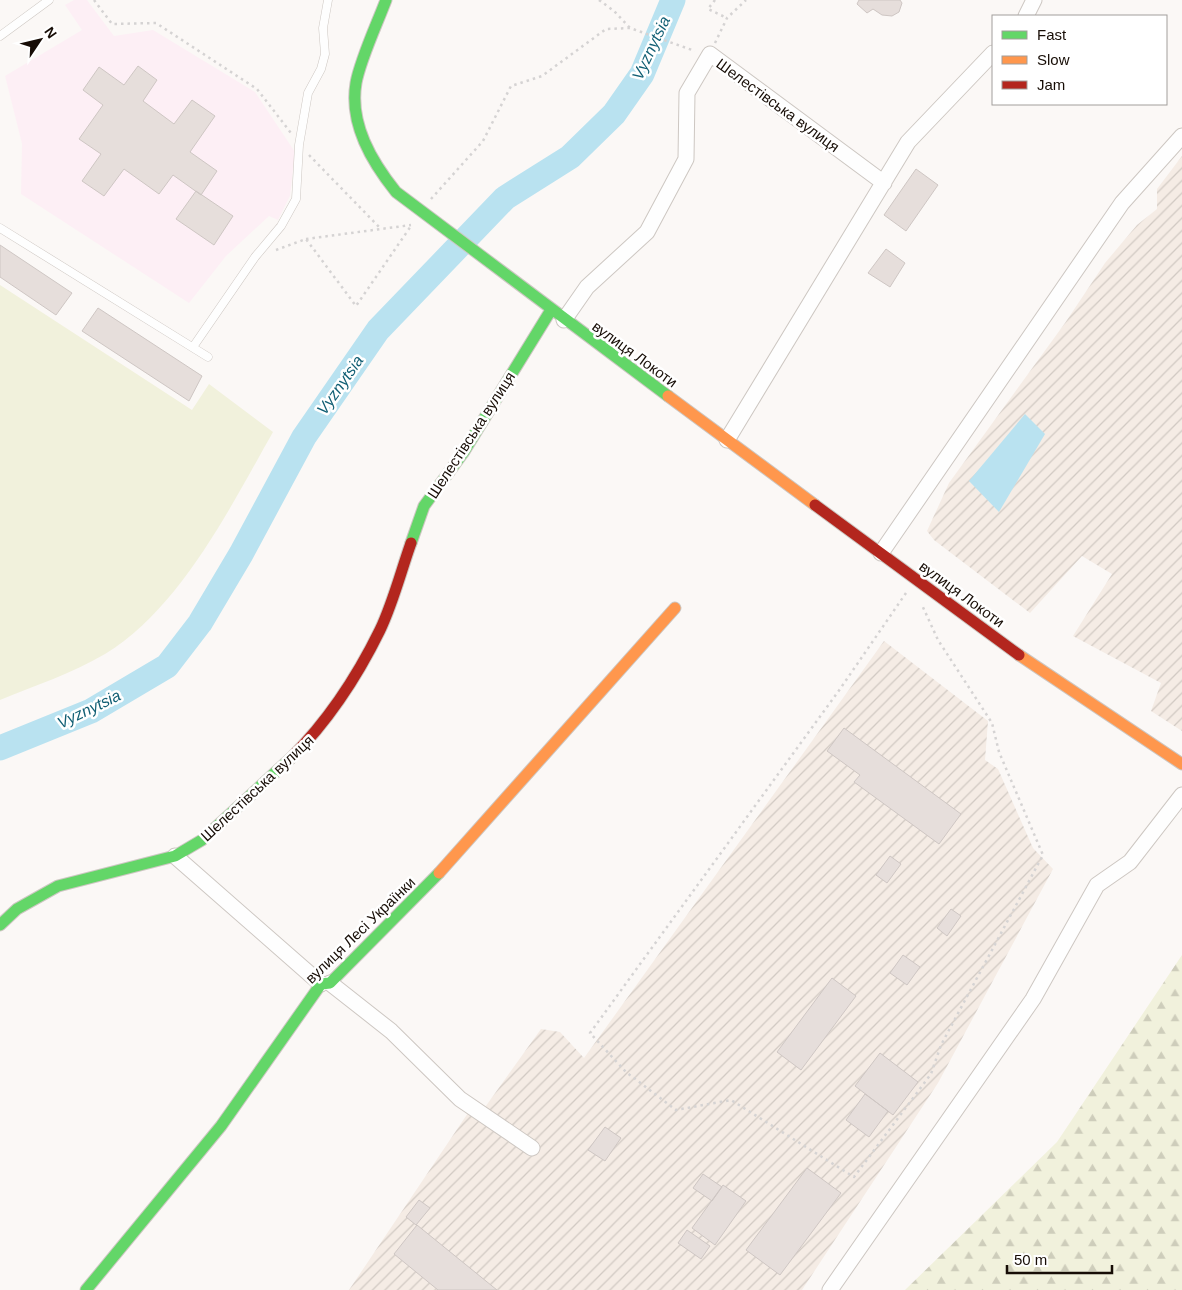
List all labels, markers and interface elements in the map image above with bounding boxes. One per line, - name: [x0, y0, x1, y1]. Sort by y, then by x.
- water label: Vyznytsia: [629, 13, 673, 82]
- north arrow: [15, 15, 65, 65]
- legend: [992, 15, 1167, 105]
- text: N: [41, 24, 60, 41]
- text: Fast: [1037, 26, 1067, 43]
- text: Slow: [1037, 51, 1070, 68]
- street label: Шелестівська вулиця: [713, 55, 843, 155]
- text: Jam: [1037, 76, 1065, 93]
- street label: вулиця Локоти: [589, 317, 681, 391]
- water label: Vyznytsia: [313, 352, 367, 418]
- street label: Шелестівська вулиця: [424, 368, 518, 502]
- street label: вулиця Локоти: [916, 557, 1008, 631]
- water label: Vyznytsia: [55, 686, 123, 732]
- street label: Шелестівська вулиця: [197, 731, 317, 845]
- street label: вулиця Лесі Українки: [302, 873, 418, 987]
- scale bar: [1007, 1242, 1112, 1274]
- text: 50 m: [1014, 1251, 1047, 1268]

